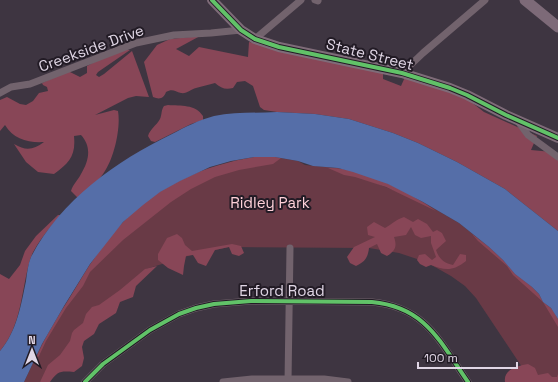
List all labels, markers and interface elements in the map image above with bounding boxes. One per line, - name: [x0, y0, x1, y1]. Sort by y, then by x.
- street label: Creekside Drive: [36, 20, 146, 76]
- street label: State Street: [324, 34, 416, 74]
- park label: Ridley Park: [230, 193, 310, 212]
- street label: Erford Road: [239, 281, 325, 300]
- north arrow: [12, 330, 52, 370]
- text: N: [28, 333, 36, 347]
- scale bar: [418, 344, 517, 370]
- text: 100 m: [424, 350, 458, 366]

